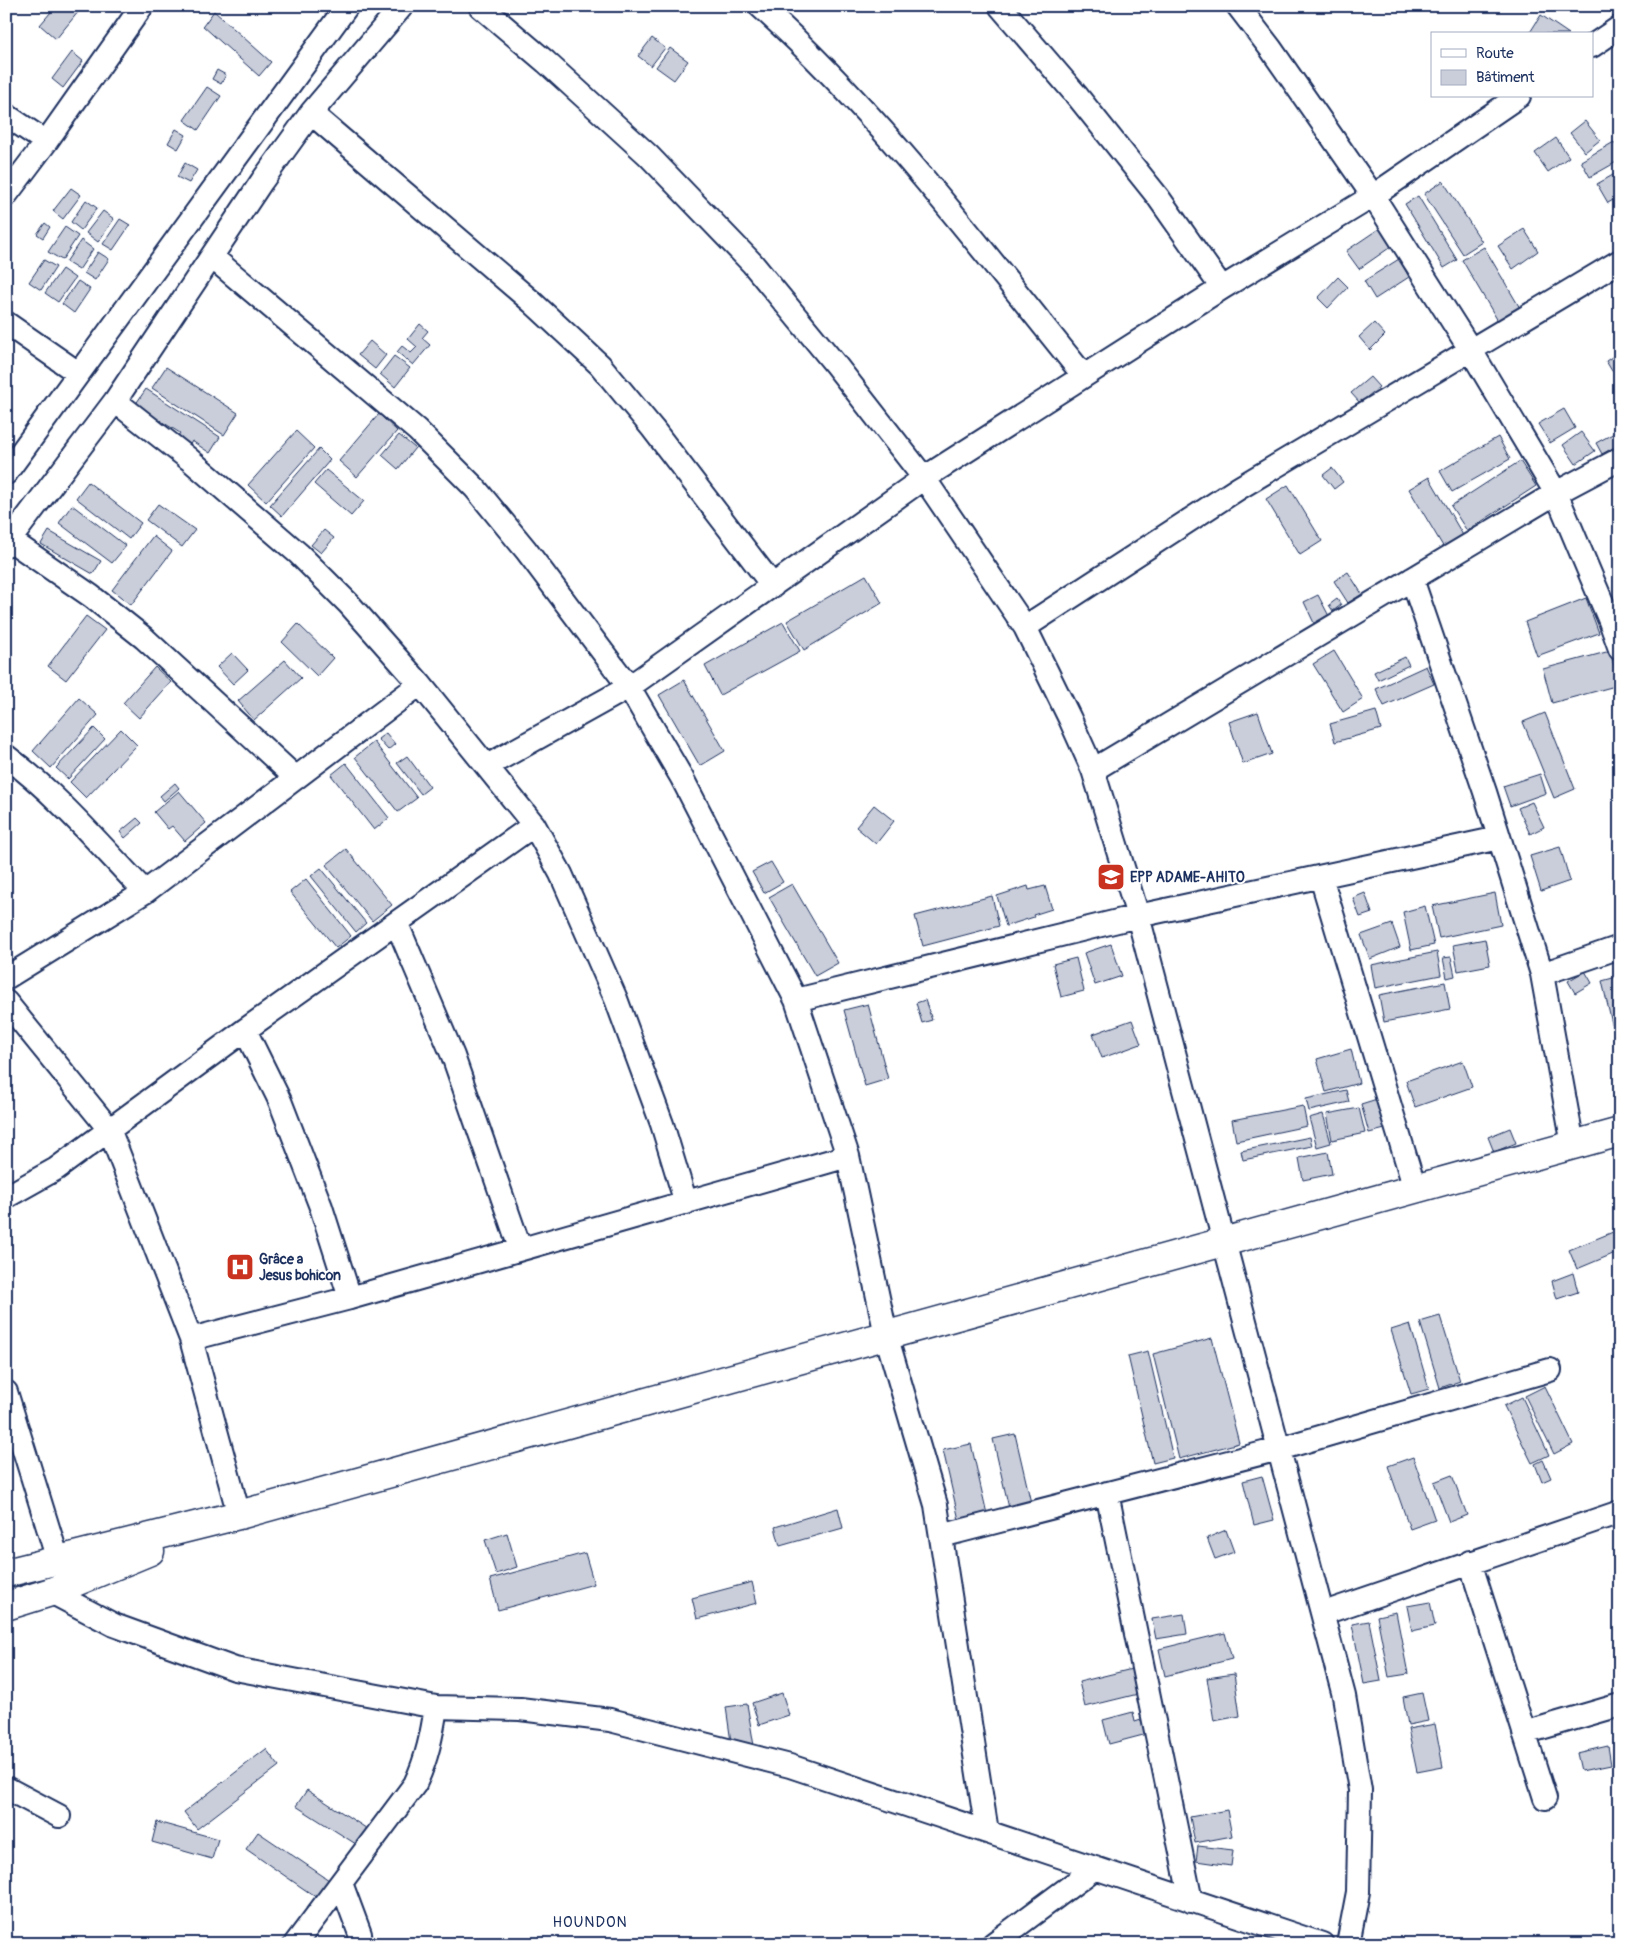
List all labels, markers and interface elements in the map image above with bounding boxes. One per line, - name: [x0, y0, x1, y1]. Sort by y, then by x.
- legend: [1431, 32, 1594, 98]
- text: Route: [1476, 44, 1514, 63]
- text: Bâtiment: [1476, 68, 1536, 87]
- school or university icon: EPP ADAME-AHITO: [1096, 862, 1126, 892]
- place label: EPP ADAME-AHITO: [1130, 869, 1245, 886]
- place label: Grâce a Jesus bohicon: [259, 1251, 341, 1284]
- hospital icon: Grâce a Jesus bohicon: [225, 1252, 255, 1282]
- district label: HOUNDON: [552, 1913, 628, 1932]

